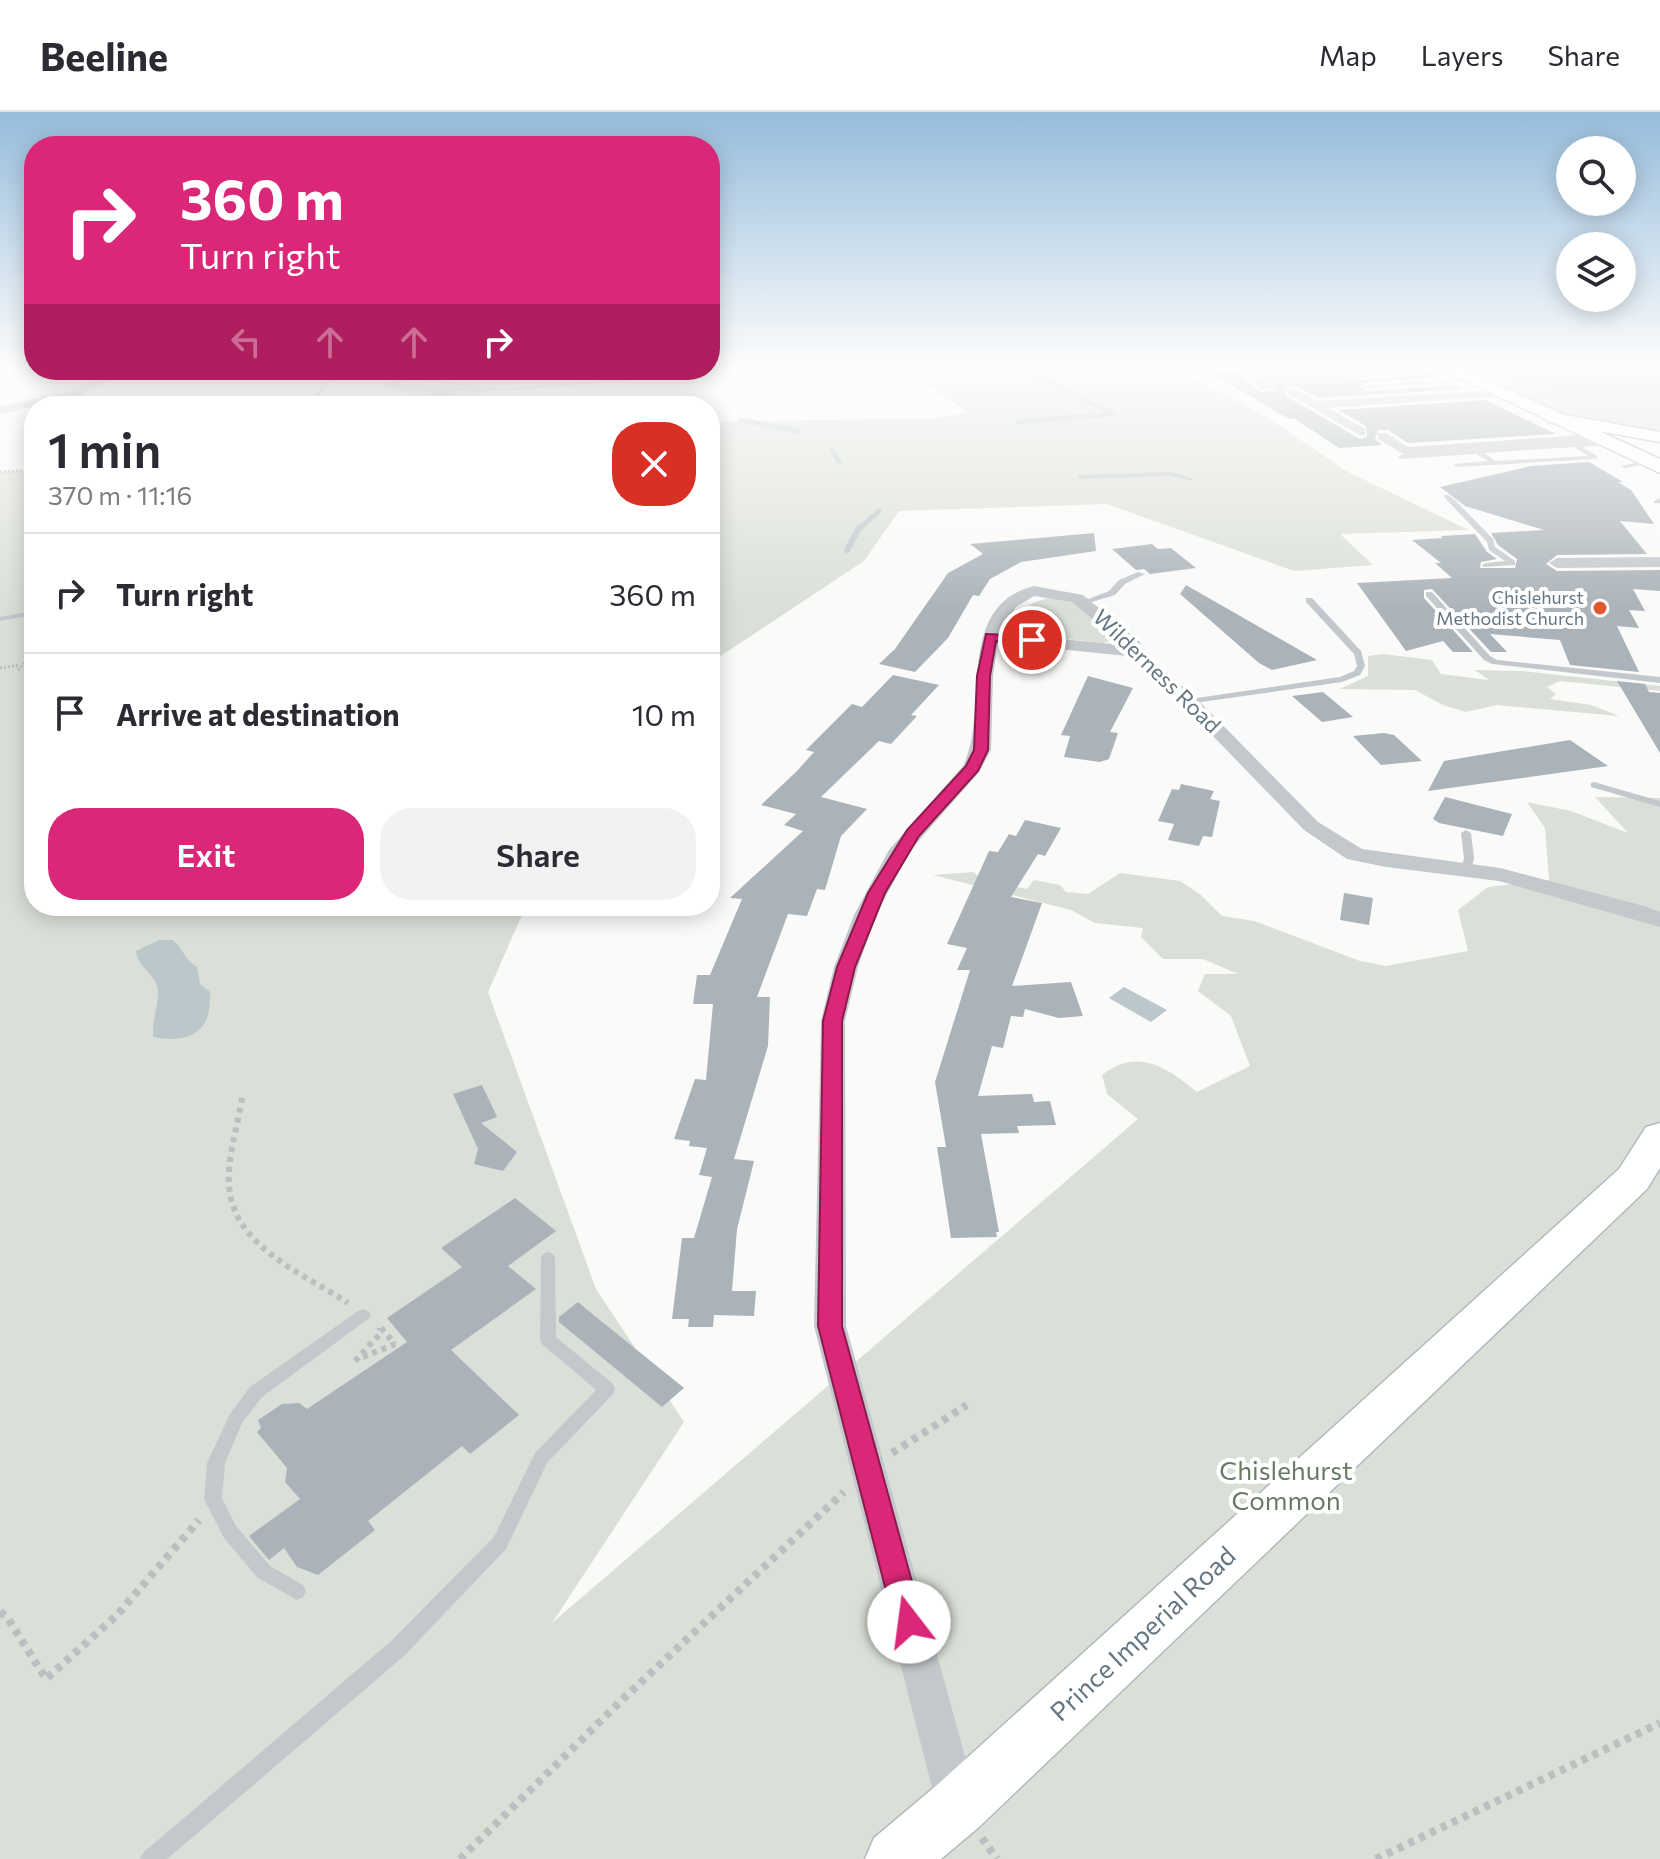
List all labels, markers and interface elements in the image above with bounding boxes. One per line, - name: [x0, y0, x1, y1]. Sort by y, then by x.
- text: Beeline: [40, 32, 168, 79]
- text: Map: [1319, 38, 1377, 72]
- text: Layers: [1421, 38, 1503, 72]
- text: Share: [1547, 38, 1620, 72]
- map controls: [1556, 136, 1636, 312]
- button: search: [1556, 136, 1636, 216]
- text: 360 m: [180, 163, 344, 232]
- icon: right: [48, 168, 152, 272]
- text: Turn right: [180, 232, 341, 276]
- button: layers: [1556, 232, 1636, 312]
- icon: left: [224, 320, 268, 364]
- icon: ahead: [308, 320, 352, 364]
- icon: ahead: [392, 320, 436, 364]
- icon: right: [476, 320, 520, 364]
- text: 1 min: [48, 419, 161, 478]
- button: close: [612, 422, 696, 506]
- text: 370 m · 11:16: [48, 479, 192, 510]
- icon: right: [48, 571, 92, 615]
- text: Turn right: [116, 575, 253, 612]
- text: 360 m: [609, 575, 696, 612]
- place label: Chislehurst Methodist Church: [1436, 586, 1584, 629]
- marker: Chislehurst Methodist Church: [1591, 599, 1609, 617]
- street label: Wilderness Road: [1088, 603, 1227, 738]
- pin: [998, 606, 1066, 674]
- icon: arrive: [1010, 618, 1054, 662]
- icon: arrive: [48, 691, 92, 735]
- text: Arrive at destination: [116, 695, 400, 732]
- text: 10 m: [632, 695, 696, 732]
- button: Exit: [48, 808, 364, 900]
- button: Share: [380, 808, 696, 900]
- park label: Chislehurst Common: [1219, 1454, 1353, 1515]
- street label: Prince Imperial Road: [1043, 1539, 1241, 1727]
- position arrow: [867, 1580, 951, 1664]

